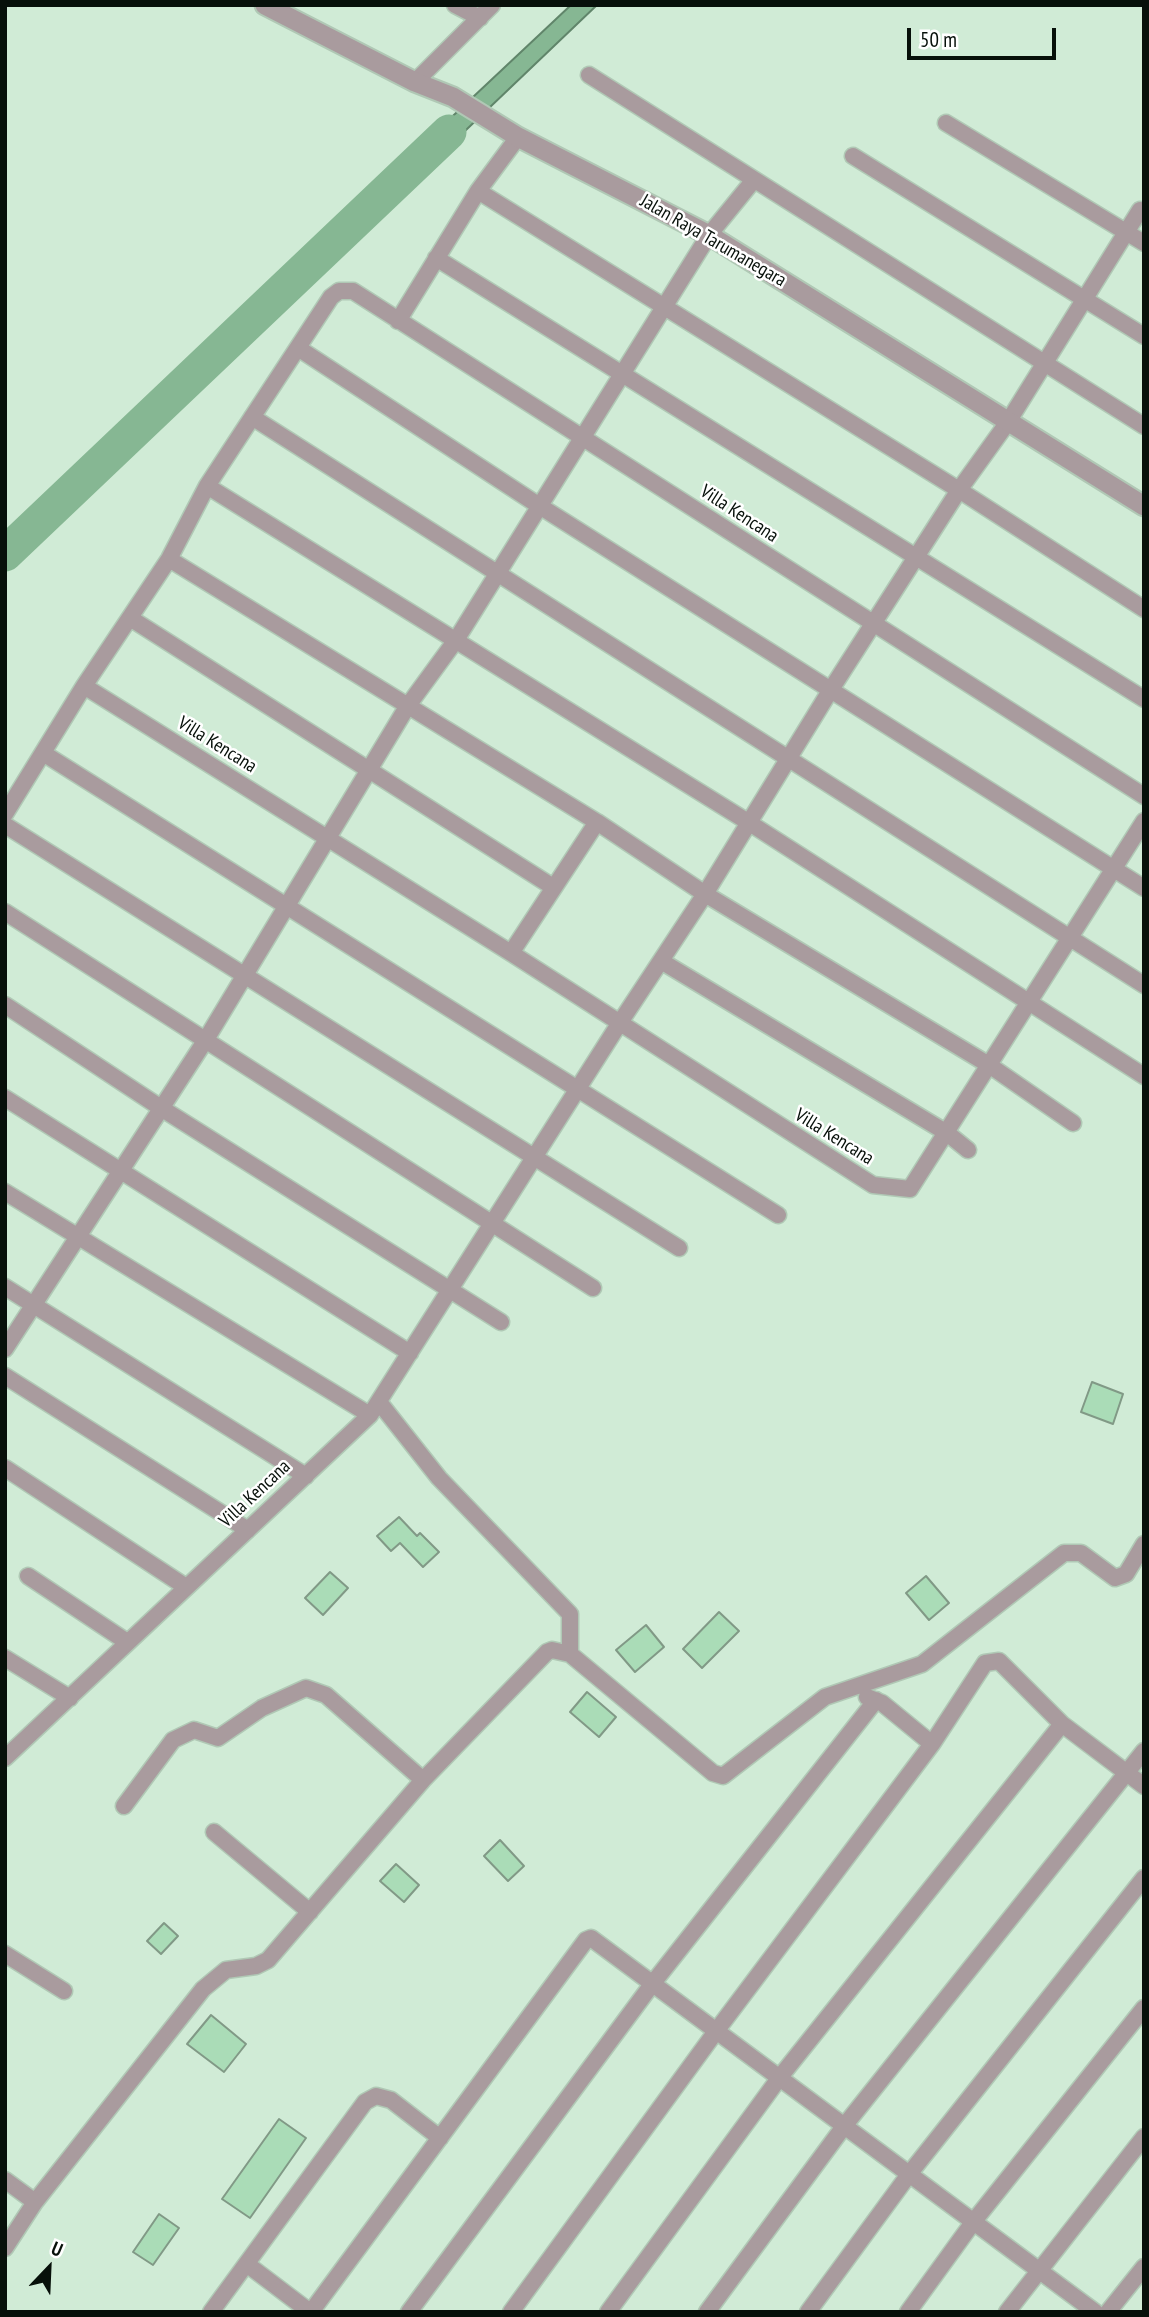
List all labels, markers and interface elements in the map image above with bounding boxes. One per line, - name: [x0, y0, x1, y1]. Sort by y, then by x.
- scale bar: [911, 14, 1060, 58]
- text: 50 m: [920, 26, 957, 53]
- street label: Jalan Raya Tarumanegara: [636, 190, 790, 292]
- street label: Villa Kencana: [696, 480, 782, 548]
- street label: Villa Kencana: [173, 712, 261, 778]
- street label: Villa Kencana: [790, 1104, 878, 1170]
- street label: Villa Kencana: [215, 1455, 295, 1533]
- north arrow: [14, 2233, 84, 2303]
- text: U: [48, 2236, 66, 2262]

